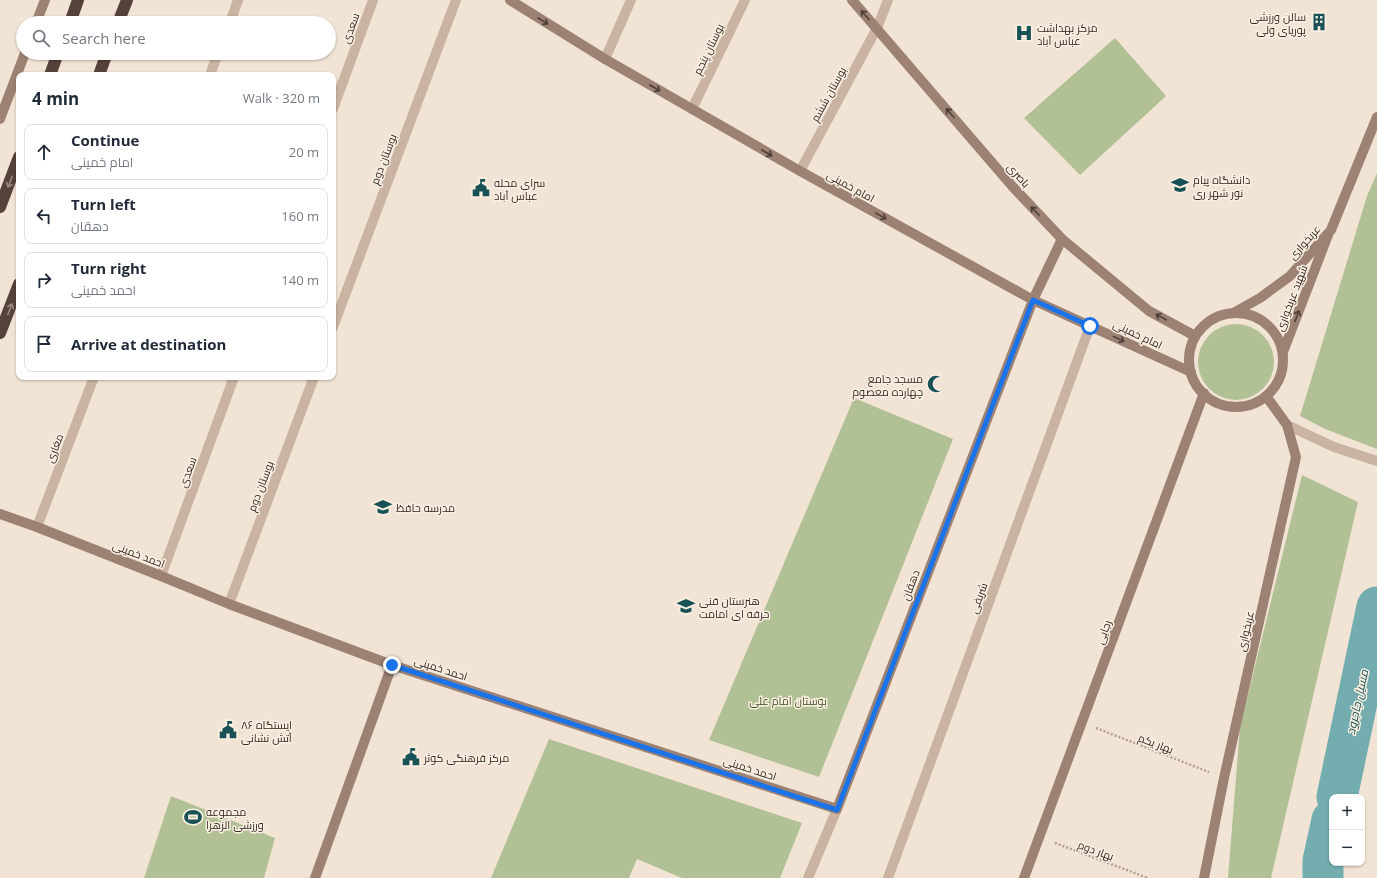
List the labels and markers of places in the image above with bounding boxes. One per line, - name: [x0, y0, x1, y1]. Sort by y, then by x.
- place label: سالن ورزشی پوریای ولی: [1249, 9, 1306, 37]
- building icon: سالن ورزشی پوریای ولی: [1309, 12, 1329, 32]
- place label: مرکز ‌بهداشت عباس آباد: [1037, 20, 1098, 48]
- hospital icon: مرکز ‌بهداشت عباس آباد: [1014, 23, 1034, 43]
- place label: دانشگاه پیام نور شهر ری: [1193, 172, 1250, 200]
- place label: سرای محله عباس آباد: [494, 175, 545, 203]
- school or university icon: دانشگاه پیام نور شهر ری: [1170, 175, 1190, 195]
- public building icon: سرای محله عباس آباد: [471, 178, 491, 198]
- place label: مسجد جامع چهارده معصوم: [852, 371, 923, 400]
- mosque icon: مسجد جامع چهارده معصوم: [926, 374, 946, 394]
- school or university icon: مدرسه حافظ: [373, 497, 393, 517]
- place label: مدرسه حافظ: [396, 500, 455, 515]
- place label: هنرستان فنی حرفه ای امامت: [699, 593, 769, 621]
- school or university icon: هنرستان فنی حرفه ای امامت: [676, 596, 696, 616]
- place label: ایستگاه ۸۶ آتش نشانی: [241, 717, 292, 745]
- public building icon: ایستگاه ۸۶ آتش نشانی: [218, 720, 238, 740]
- public building icon: مرکز فرهنگی کوثر: [401, 747, 421, 767]
- place label: مرکز فرهنگی کوثر: [423, 750, 509, 765]
- place label: مجموعه ورزشی الزهرا: [206, 804, 264, 832]
- sports icon: مجموعه ورزشی الزهرا: [183, 807, 203, 827]

